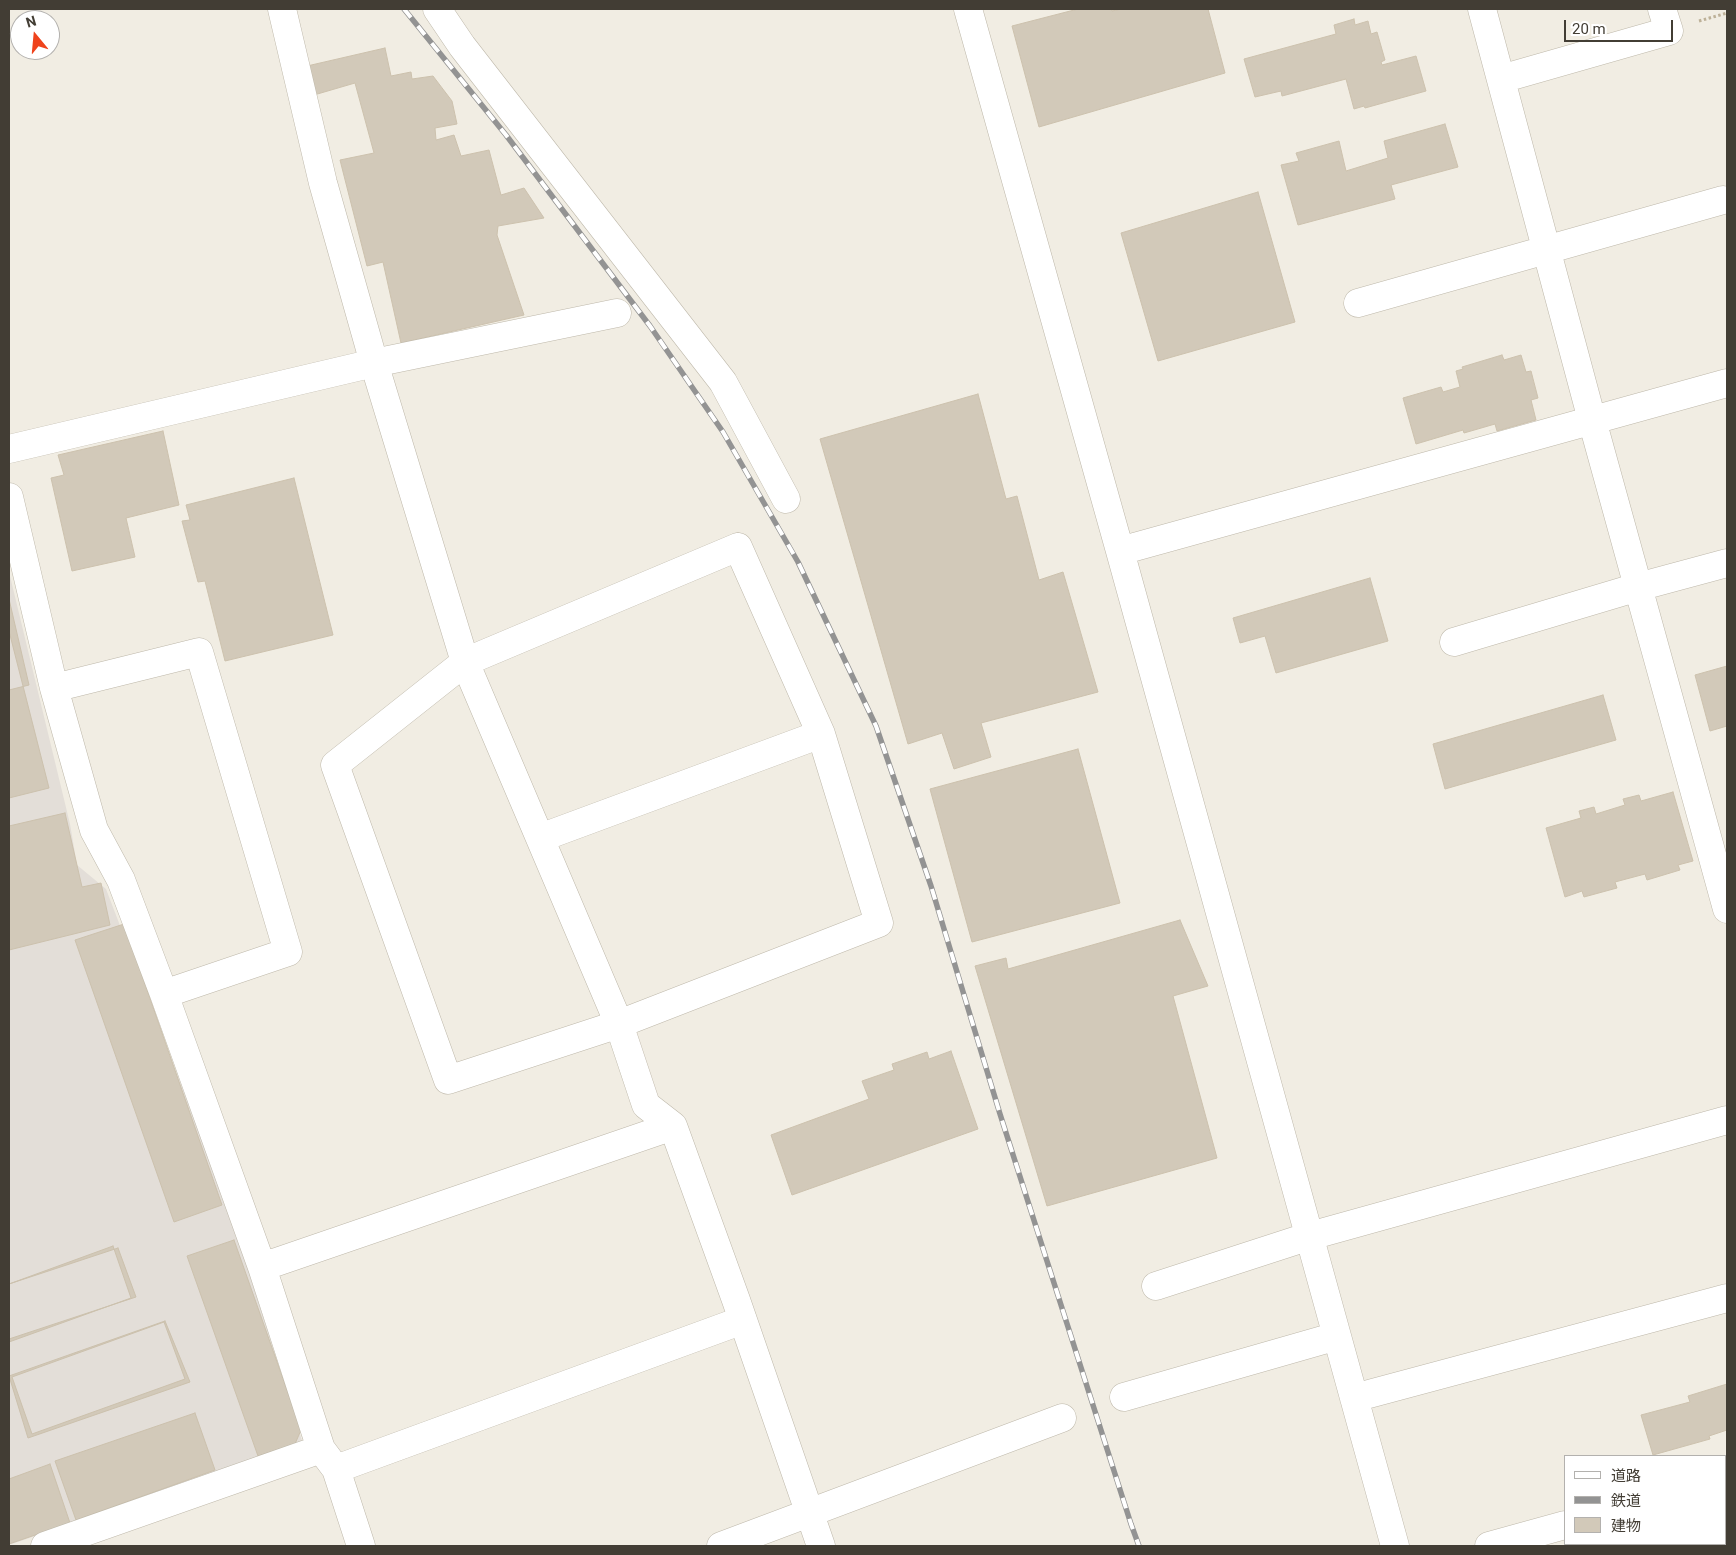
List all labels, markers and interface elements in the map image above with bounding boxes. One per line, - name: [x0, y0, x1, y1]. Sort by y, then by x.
- north arrow: [10, 10, 60, 60]
- scale bar: [1566, 10, 1675, 42]
- text: N: [24, 13, 38, 31]
- text: 20 m: [1572, 20, 1606, 38]
- legend: [1564, 1455, 1726, 1545]
- text: 道路: [1611, 1467, 1641, 1485]
- text: 鉄道: [1611, 1492, 1641, 1510]
- text: 建物: [1611, 1517, 1641, 1535]

